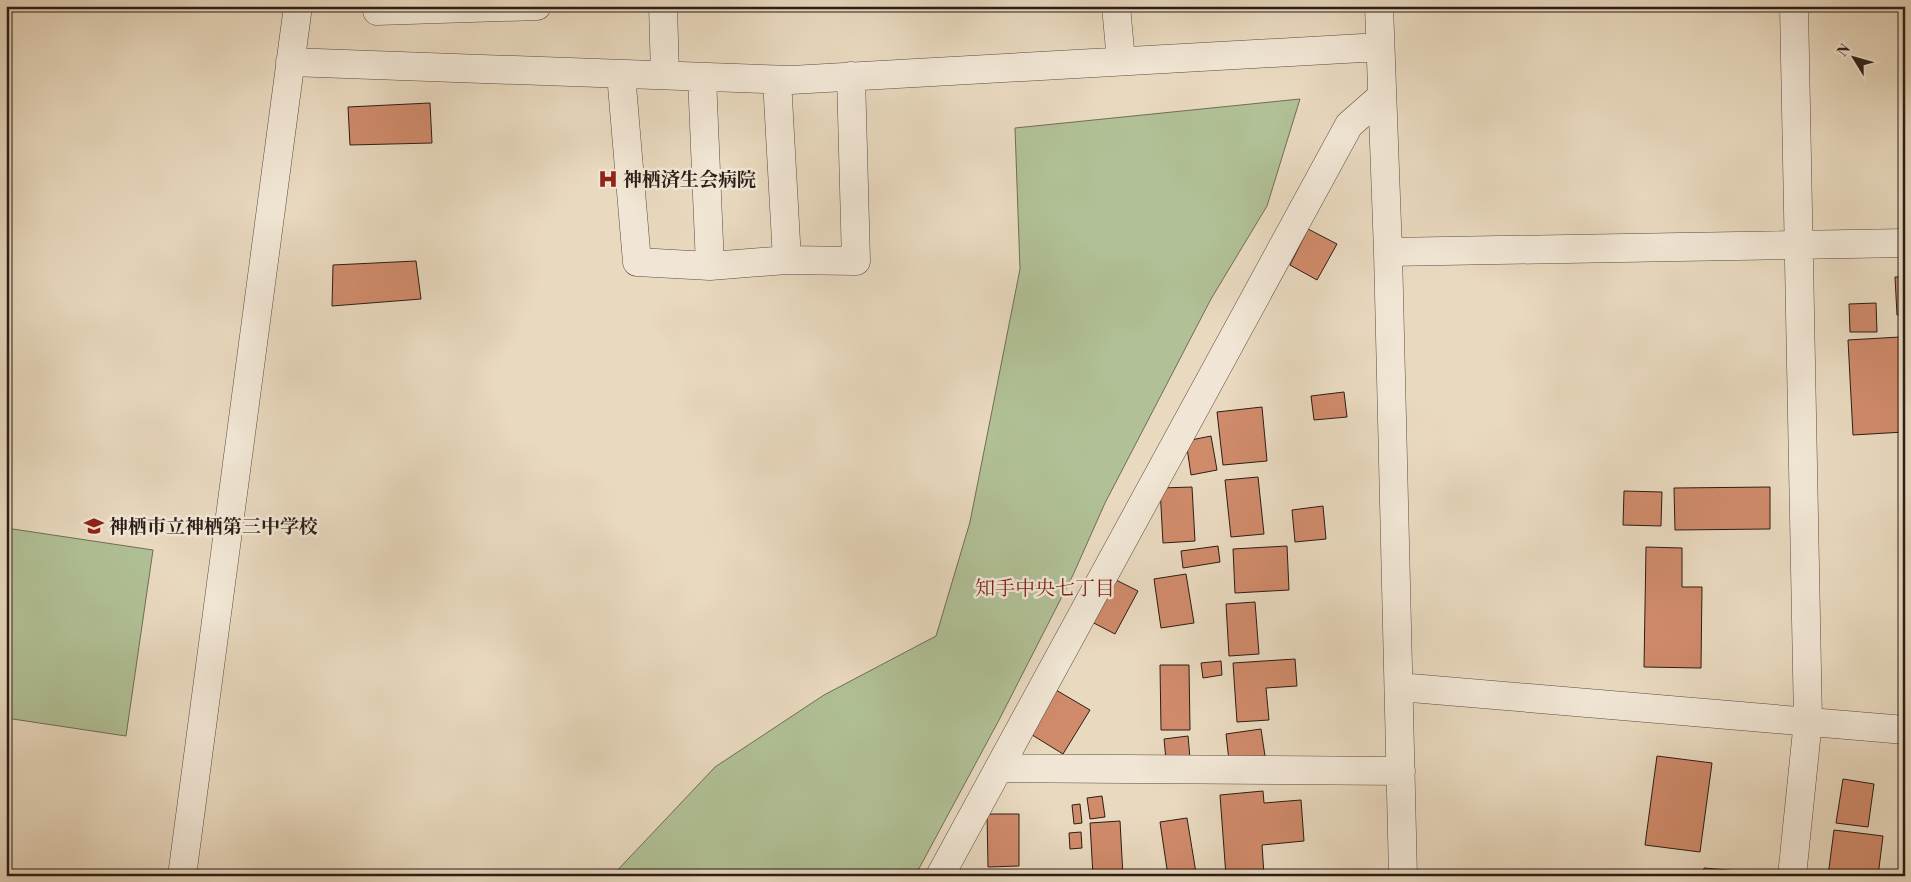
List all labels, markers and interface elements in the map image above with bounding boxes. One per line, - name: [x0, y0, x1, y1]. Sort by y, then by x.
- north arrow: [1828, 32, 1878, 82]
- text: N: [1834, 41, 1855, 61]
- hospital icon: 神栖済生会病院: [597, 168, 619, 190]
- place label: 神栖済生会病院: [623, 168, 756, 192]
- school or university icon: 神栖市立神栖第三中学校: [83, 515, 105, 537]
- place label: 神栖市立神栖第三中学校: [109, 515, 318, 539]
- district label: 知手中央七丁目: [975, 577, 1115, 602]

